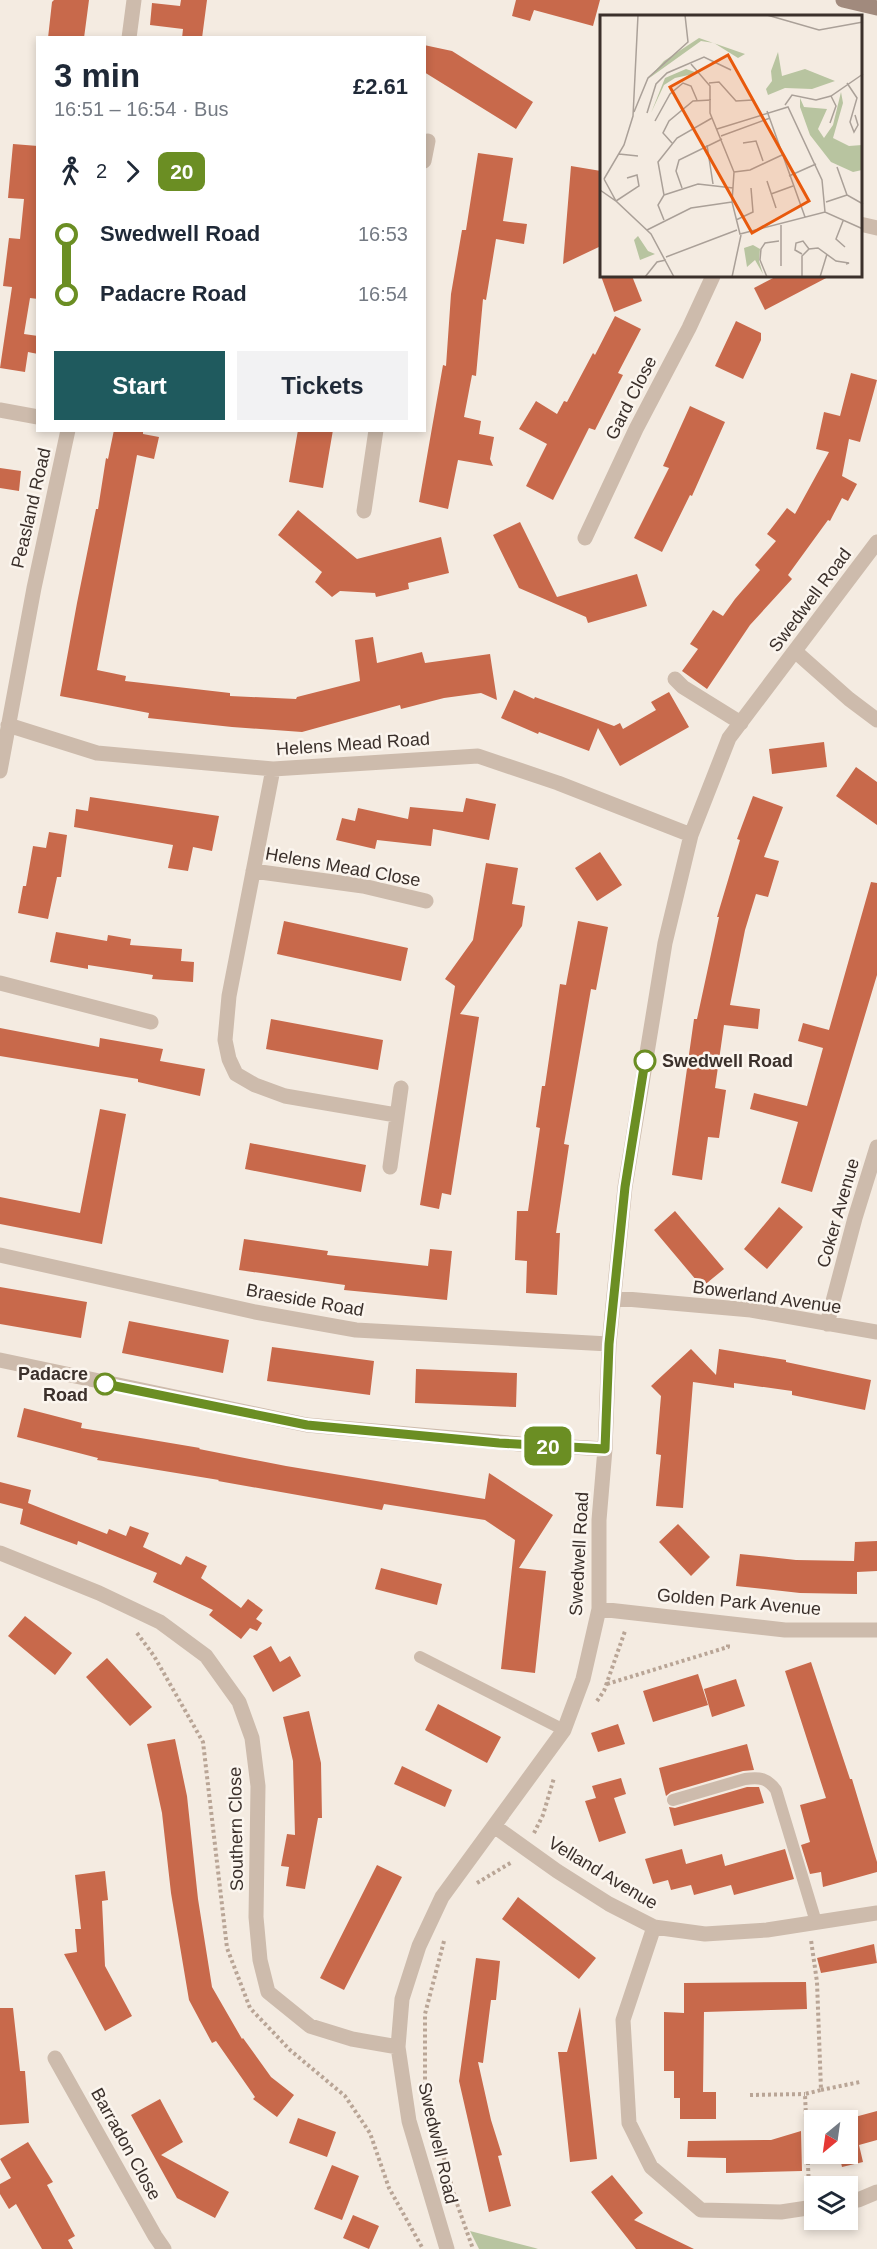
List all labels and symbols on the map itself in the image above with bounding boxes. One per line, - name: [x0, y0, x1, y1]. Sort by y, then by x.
- inset map: [600, 15, 862, 278]
- street label: Gard Close: [601, 353, 661, 443]
- street label: Peasland Road: [7, 446, 55, 570]
- street label: Swedwell Road: [765, 544, 855, 656]
- street label: Helens Mead Road: [275, 729, 431, 759]
- street label: Helens Mead Close: [264, 844, 422, 890]
- marker: Swedwell Road: [634, 1050, 656, 1072]
- place label: Swedwell Road: [662, 1051, 793, 1071]
- street label: Coker Avenue: [813, 1156, 863, 1270]
- street label: Bowerland Avenue: [691, 1277, 843, 1317]
- street label: Braeside Road: [245, 1280, 365, 1320]
- place label: Padacre Road: [18, 1364, 88, 1405]
- marker: Padacre Road: [94, 1373, 116, 1395]
- line badge: 20: [521, 1426, 575, 1466]
- street label: Swedwell Road: [566, 1492, 592, 1616]
- street label: Golden Park Avenue: [656, 1585, 822, 1619]
- street label: Southern Close: [225, 1767, 247, 1891]
- street label: Velland Avenue: [545, 1833, 661, 1913]
- street label: Swedwell Road: [414, 2080, 462, 2206]
- street label: Barradon Close: [87, 2084, 165, 2204]
- north arrow: [804, 2110, 858, 2164]

